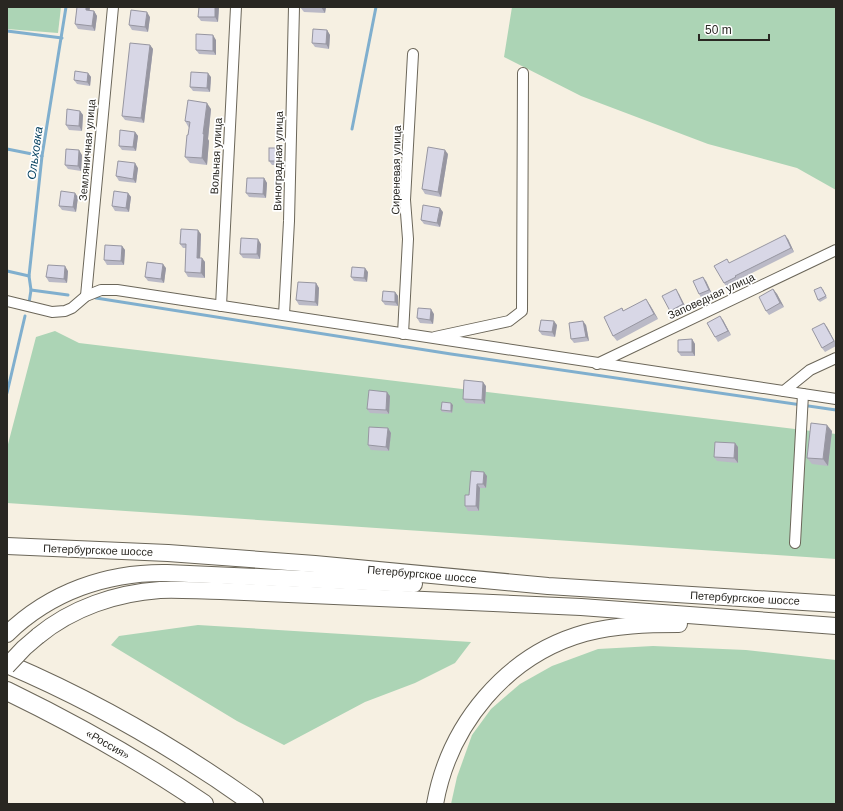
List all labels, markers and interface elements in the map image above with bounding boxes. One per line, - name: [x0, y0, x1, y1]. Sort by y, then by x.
- scale bar: [699, 16, 769, 42]
- text: 50 m: [705, 23, 732, 37]
- street label: Земляничная улица: [77, 98, 98, 201]
- street label: Виноградная улица: [271, 110, 285, 211]
- street label: Вольная улица: [208, 116, 224, 195]
- street label: Сиреневая улица: [389, 124, 403, 215]
- water label: Ольховка: [24, 125, 46, 180]
- street label: Заповедная улица: [666, 270, 757, 321]
- street label: Петербургское шоссе: [43, 542, 153, 558]
- street label: Петербургское шоссе: [367, 563, 477, 585]
- street label: Петербургское шоссе: [690, 589, 800, 607]
- street label: «Россия»: [84, 727, 132, 761]

